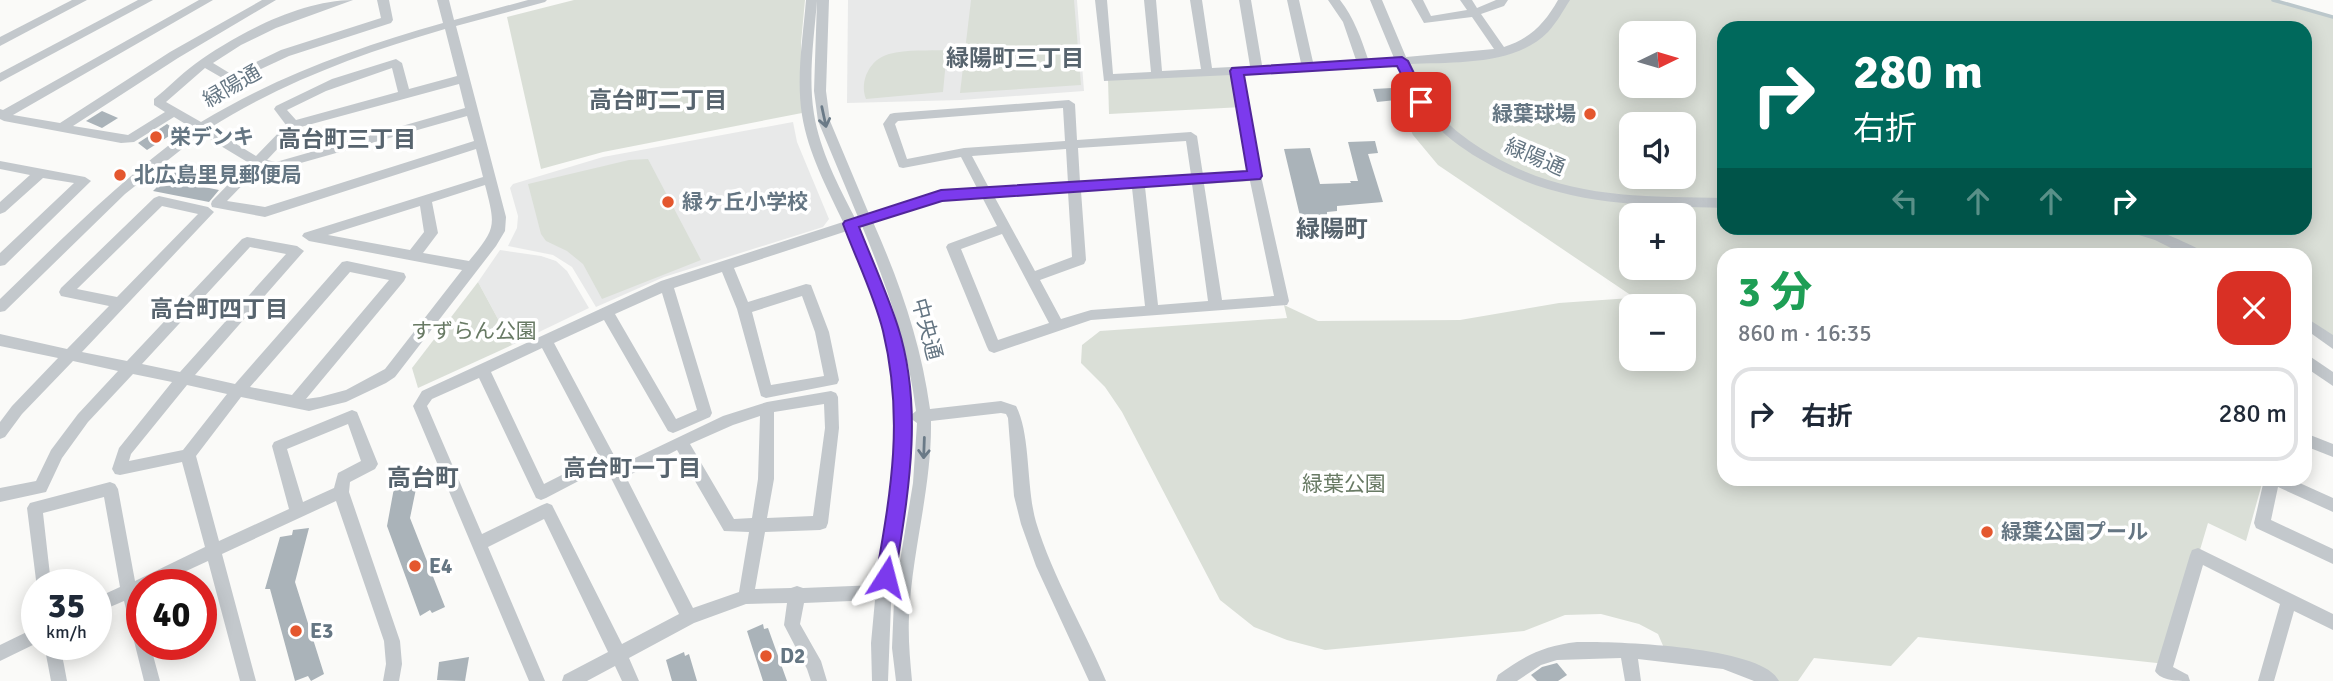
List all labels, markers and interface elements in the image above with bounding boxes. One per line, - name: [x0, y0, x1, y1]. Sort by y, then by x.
- north arrow: [1619, 21, 1696, 98]
- map controls: [1619, 21, 1696, 371]
- text: 280 m: [1853, 42, 1983, 102]
- district label: 緑陽町三丁目: [946, 44, 1084, 73]
- icon: right: [1738, 49, 1829, 140]
- street label: 緑陽通: [198, 59, 266, 113]
- pin: [1391, 72, 1451, 132]
- icon: arrive: [1402, 83, 1440, 121]
- district label: 高台町二丁目: [589, 86, 727, 115]
- place label: 緑葉球場: [1492, 101, 1576, 127]
- one-way arrow: [817, 105, 831, 128]
- marker: 緑葉球場: [1582, 106, 1598, 122]
- text: 右折: [1853, 109, 1917, 148]
- button: sound: [1619, 112, 1696, 189]
- place label: 栄デンキ: [170, 124, 254, 150]
- district label: 高台町三丁目: [278, 125, 416, 154]
- marker: 栄デンキ: [148, 129, 164, 145]
- street label: 緑陽通: [1501, 133, 1569, 181]
- place label: 北広島里見郵便局: [134, 162, 302, 188]
- marker: 北広島里見郵便局: [112, 167, 128, 183]
- icon: left: [1886, 182, 1924, 220]
- icon: ahead: [1959, 182, 1997, 220]
- icon: ahead: [2032, 182, 2070, 220]
- icon: right: [2105, 182, 2143, 220]
- place label: 緑ヶ丘小学校: [682, 189, 808, 215]
- marker: 緑ヶ丘小学校: [660, 194, 676, 210]
- button: +: [1619, 203, 1696, 280]
- district label: 緑陽町: [1296, 214, 1368, 244]
- text: 3 分: [1738, 267, 1812, 318]
- button: close: [2217, 271, 2291, 345]
- button: −: [1619, 294, 1696, 371]
- district label: 高台町四丁目: [150, 295, 288, 324]
- street label: 中央通: [906, 295, 948, 363]
- park label: すずらん公園: [411, 318, 537, 344]
- text: 860 m · 16:35: [1738, 319, 1872, 348]
- icon: right: [1742, 395, 1780, 433]
- text: 280 m: [2218, 398, 2287, 430]
- text: 右折: [1801, 401, 1853, 433]
- one-way arrow: [917, 437, 930, 460]
- district label: 高台町一丁目: [563, 454, 701, 483]
- district label: 高台町: [387, 463, 459, 493]
- park label: 緑葉公園: [1302, 471, 1386, 497]
- place label: 緑葉公園プール: [2001, 519, 2148, 545]
- marker: 緑葉公園プール: [1979, 524, 1995, 540]
- position arrow: [849, 540, 923, 614]
- place label: E4: [429, 553, 452, 579]
- marker: E4: [407, 558, 423, 574]
- speed limit sign: 40: [126, 569, 217, 660]
- text: 35: [48, 584, 85, 627]
- place label: E3: [310, 618, 333, 644]
- text: km/h: [46, 621, 87, 643]
- marker: E3: [288, 623, 304, 639]
- place label: D2: [780, 643, 805, 669]
- marker: D2: [758, 648, 774, 664]

